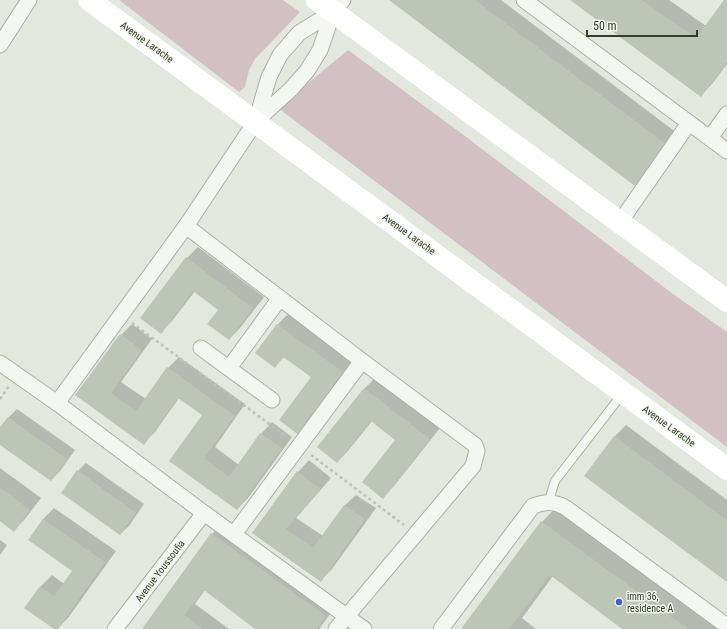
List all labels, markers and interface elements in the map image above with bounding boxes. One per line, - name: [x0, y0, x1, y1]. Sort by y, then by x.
- scale bar: [587, 12, 697, 38]
- street label: Avenue Larache: [119, 19, 176, 65]
- text: 50 m: [593, 19, 617, 33]
- street label: Avenue Larache: [381, 211, 438, 257]
- street label: Avenue Larache: [641, 403, 698, 449]
- street label: Avenue Youssoufia: [133, 538, 187, 604]
- place label: imm 36, residence A: [627, 591, 674, 614]
- marker: imm 36, residence A: [614, 597, 624, 607]

